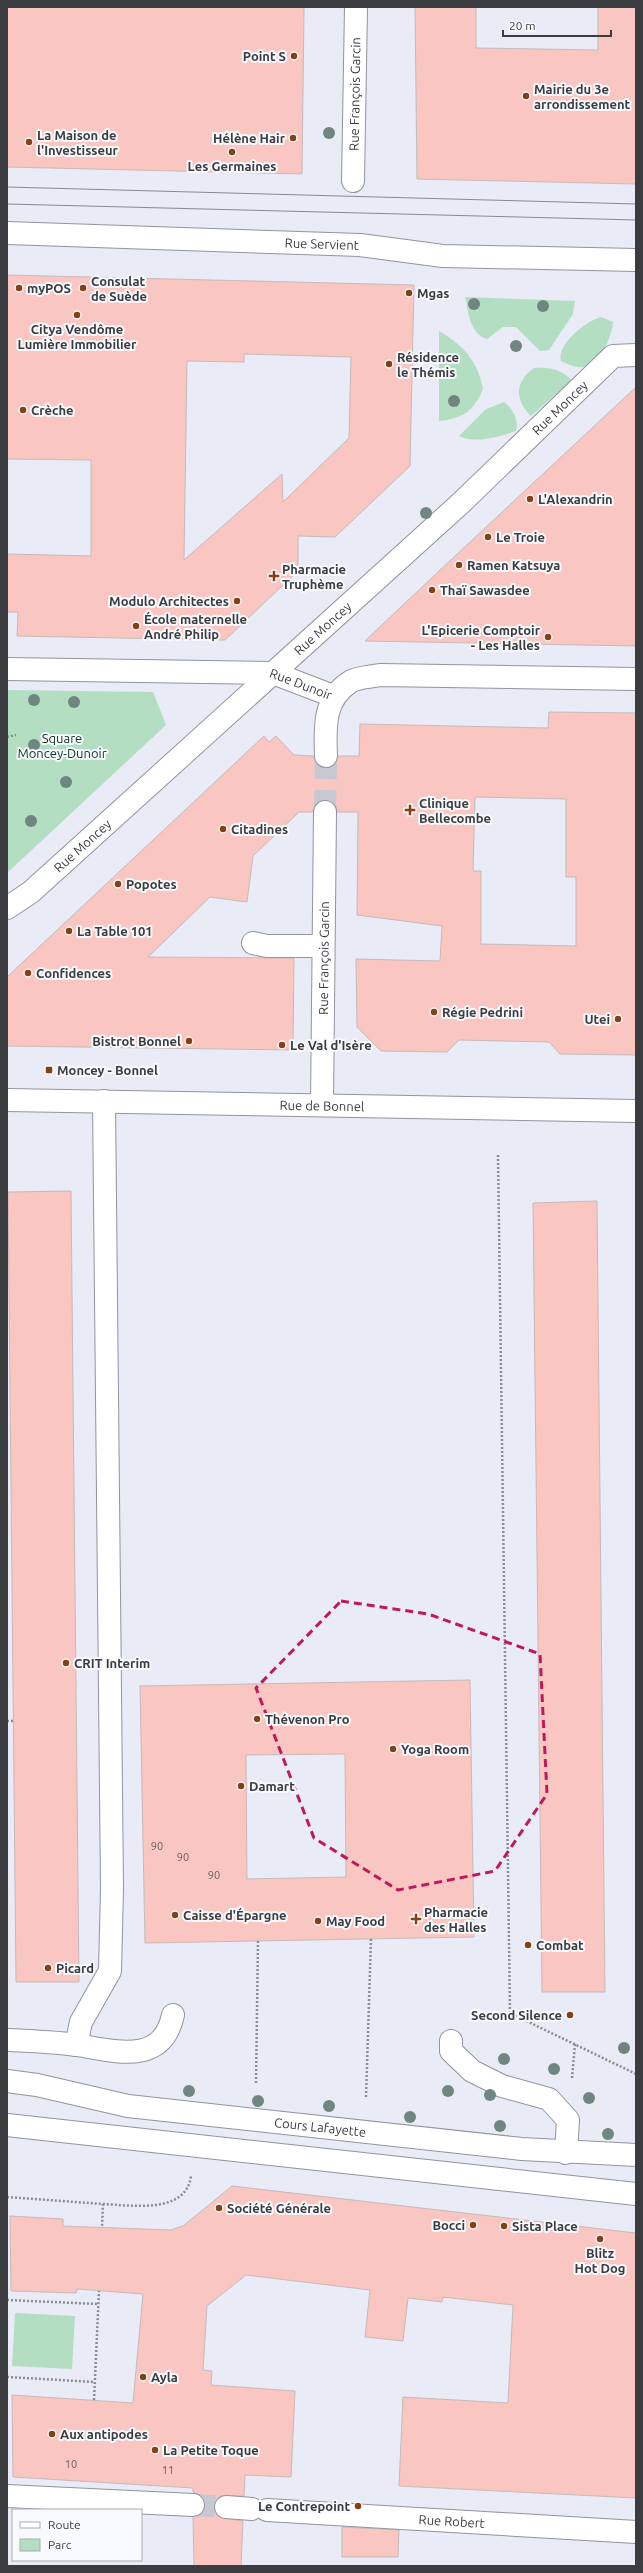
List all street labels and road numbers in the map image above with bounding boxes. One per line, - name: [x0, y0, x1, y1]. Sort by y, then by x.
- street label: Rue François Garcin: [347, 37, 362, 151]
- street label: Rue Servient: [285, 235, 359, 252]
- street label: Rue Moncey: [529, 378, 590, 437]
- street label: Rue Moncey: [291, 599, 354, 657]
- street label: Rue Dunoir: [268, 665, 334, 702]
- street label: Rue Moncey: [51, 816, 114, 875]
- street label: Rue François Garcin: [316, 901, 331, 1015]
- street label: Rue de Bonnel: [279, 1098, 365, 1113]
- street label: Cours Lafayette: [274, 2115, 367, 2139]
- street label: Rue Robert: [418, 2512, 485, 2530]

